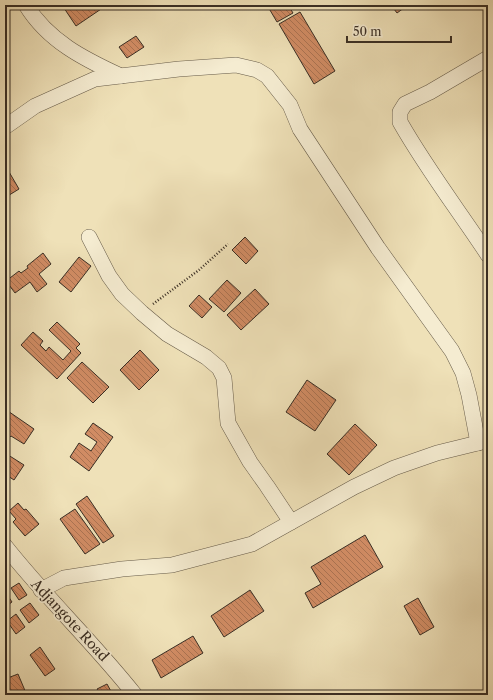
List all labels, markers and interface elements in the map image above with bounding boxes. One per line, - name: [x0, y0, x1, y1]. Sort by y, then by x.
- scale bar: [347, 18, 451, 44]
- text: 50 m: [353, 24, 382, 39]
- street label: Adjangote Road: [27, 574, 113, 665]

